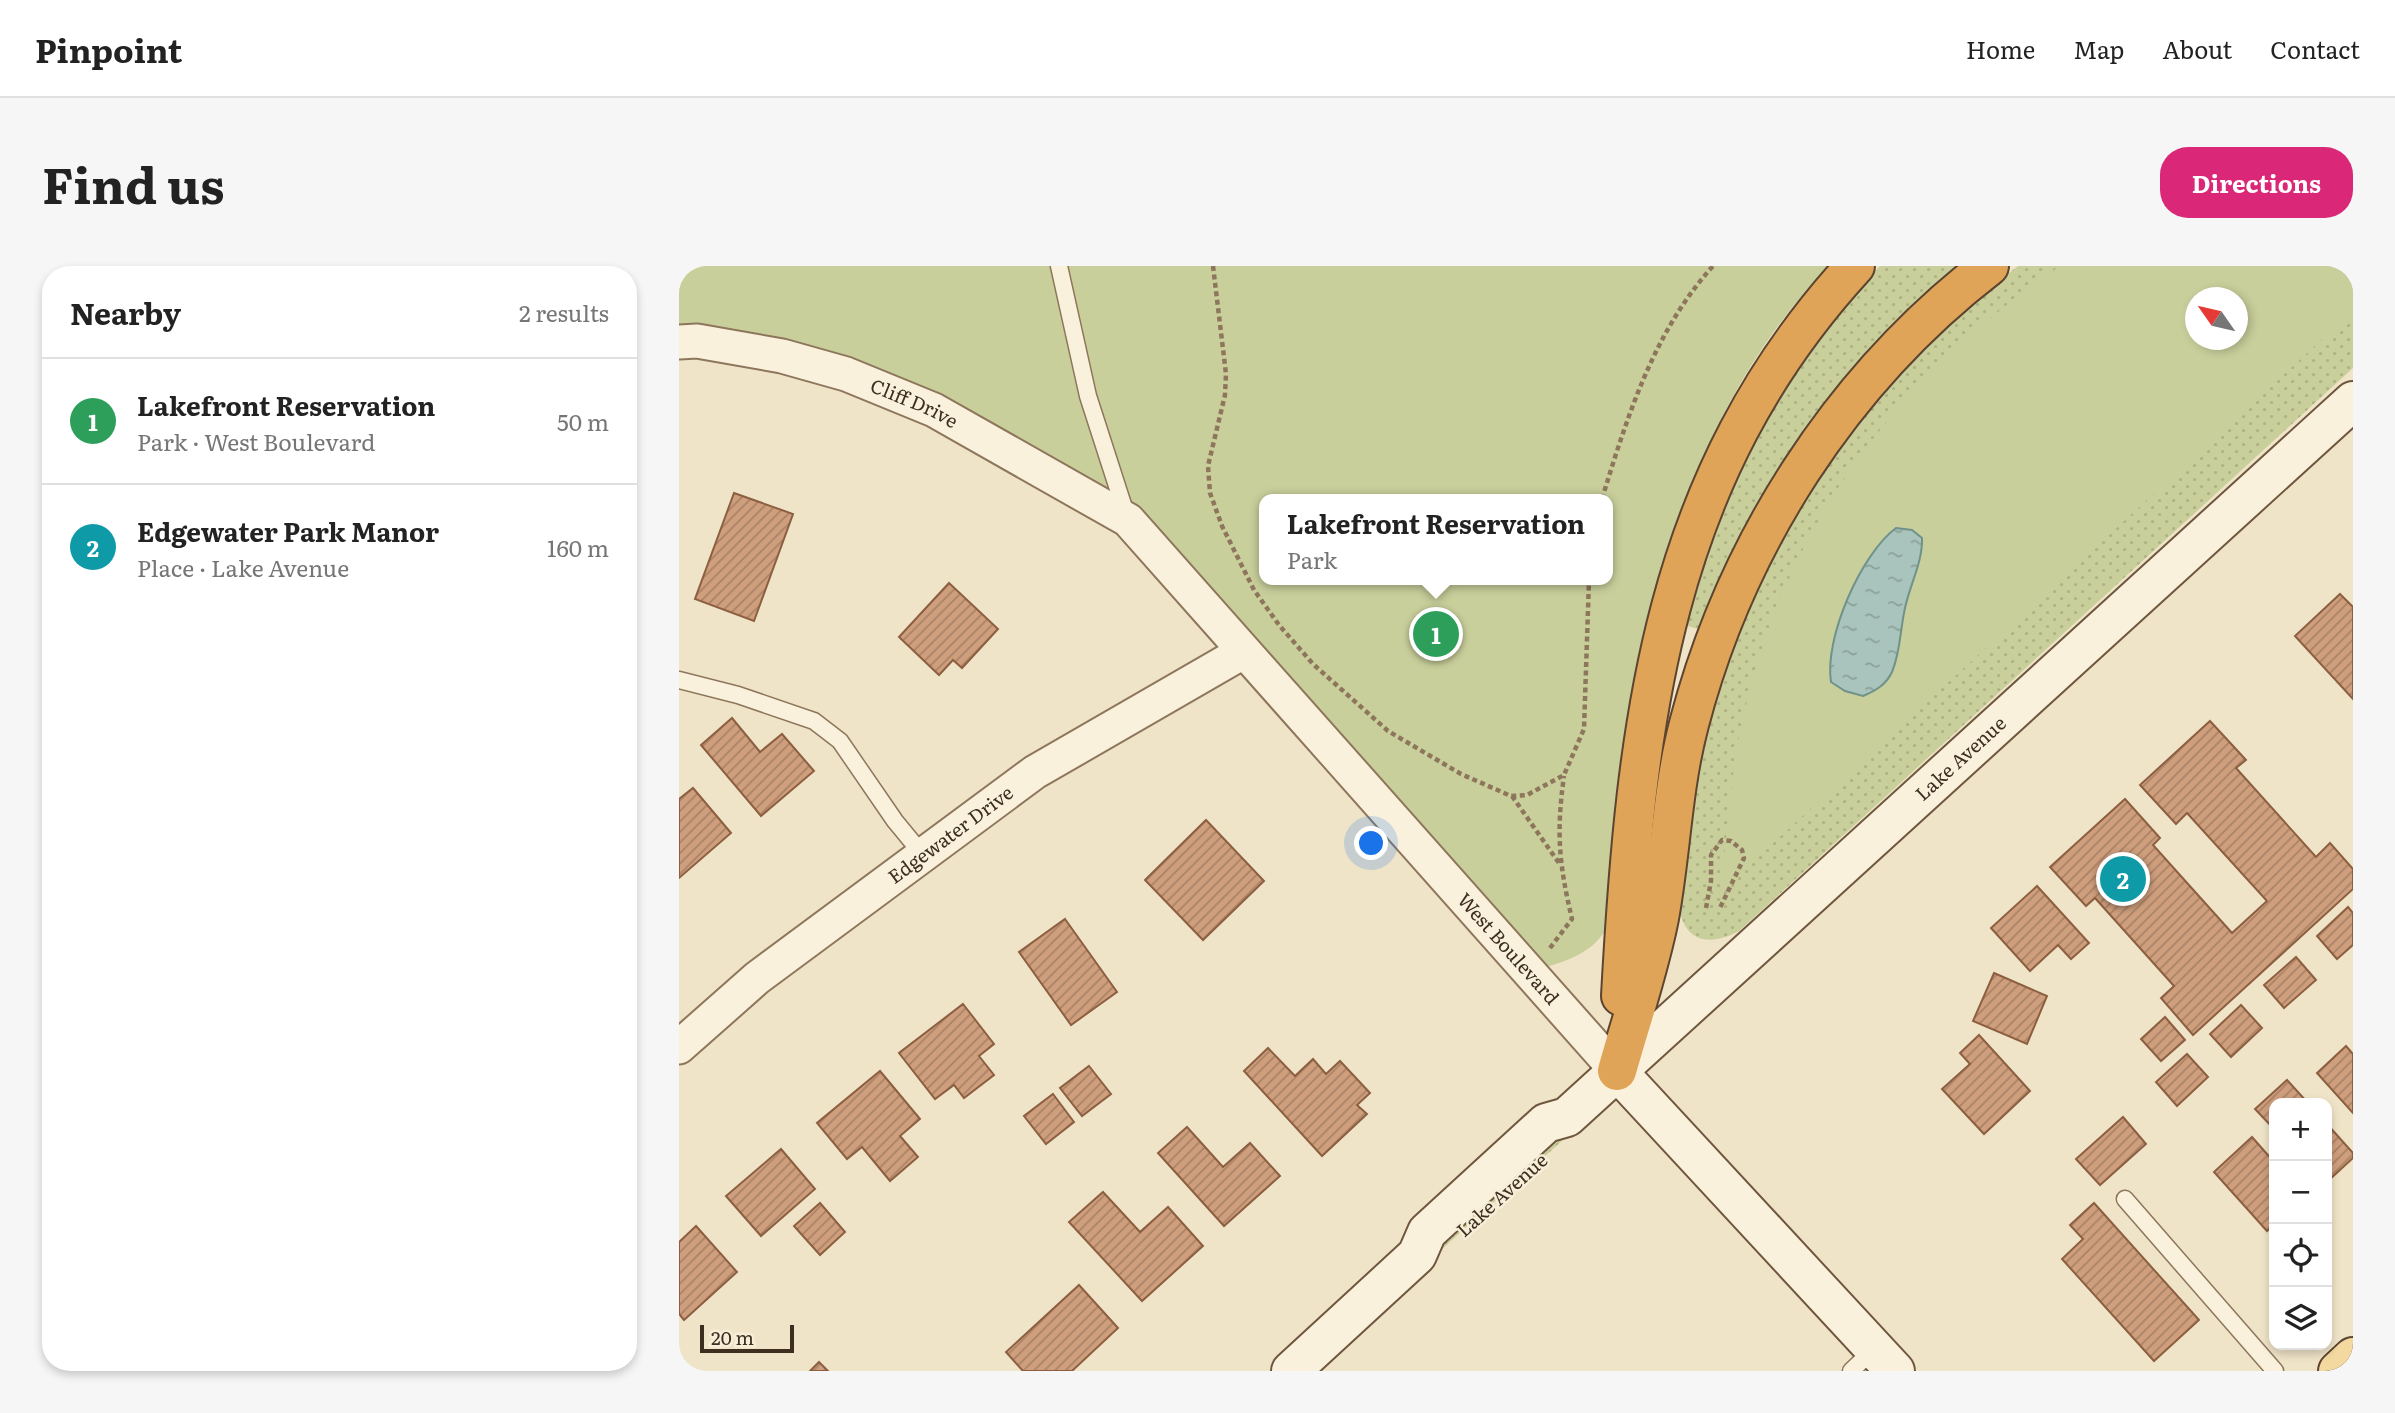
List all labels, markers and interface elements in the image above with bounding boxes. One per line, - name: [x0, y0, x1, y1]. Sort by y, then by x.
- text: Pinpoint: [35, 24, 182, 73]
- text: Home: [1966, 31, 2035, 66]
- text: Map: [2073, 31, 2124, 66]
- text: About: [2162, 31, 2232, 66]
- text: Contact: [2270, 31, 2360, 66]
- text: Find us: [42, 146, 225, 219]
- button: Directions: [2160, 147, 2353, 218]
- north arrow: [2185, 287, 2248, 350]
- text: Nearby: [70, 290, 181, 334]
- text: 2 results: [519, 295, 609, 329]
- street label: Cliff Drive: [867, 371, 964, 434]
- text: Lakefront Reservation: [137, 385, 435, 424]
- text: 1: [88, 404, 98, 438]
- text: 50 m: [557, 404, 609, 438]
- text: Park · West Boulevard: [137, 424, 375, 458]
- popup: [1259, 494, 1613, 585]
- text: Lakefront Reservation: [1287, 503, 1585, 542]
- text: Edgewater Park Manor: [137, 511, 439, 550]
- text: 2: [87, 530, 99, 564]
- text: 160 m: [547, 530, 609, 564]
- text: Park: [1287, 542, 1337, 576]
- text: Place · Lake Avenue: [137, 550, 349, 584]
- pin: 1: [1413, 608, 1459, 660]
- street label: Lake Avenue: [1908, 709, 2012, 807]
- street label: Edgewater Drive: [882, 778, 1018, 890]
- your location: [1354, 826, 1388, 860]
- pin: 2: [2100, 853, 2146, 905]
- street label: West Boulevard: [1452, 886, 1567, 1010]
- map controls: [2269, 1098, 2332, 1350]
- button: +: [2269, 1098, 2332, 1161]
- street label: Lake Avenue: [1450, 1146, 1553, 1243]
- button: −: [2269, 1161, 2332, 1224]
- button: locate: [2269, 1224, 2332, 1287]
- button: layers: [2269, 1287, 2332, 1350]
- scale bar: [700, 1322, 795, 1354]
- text: 20 m: [711, 1323, 754, 1351]

